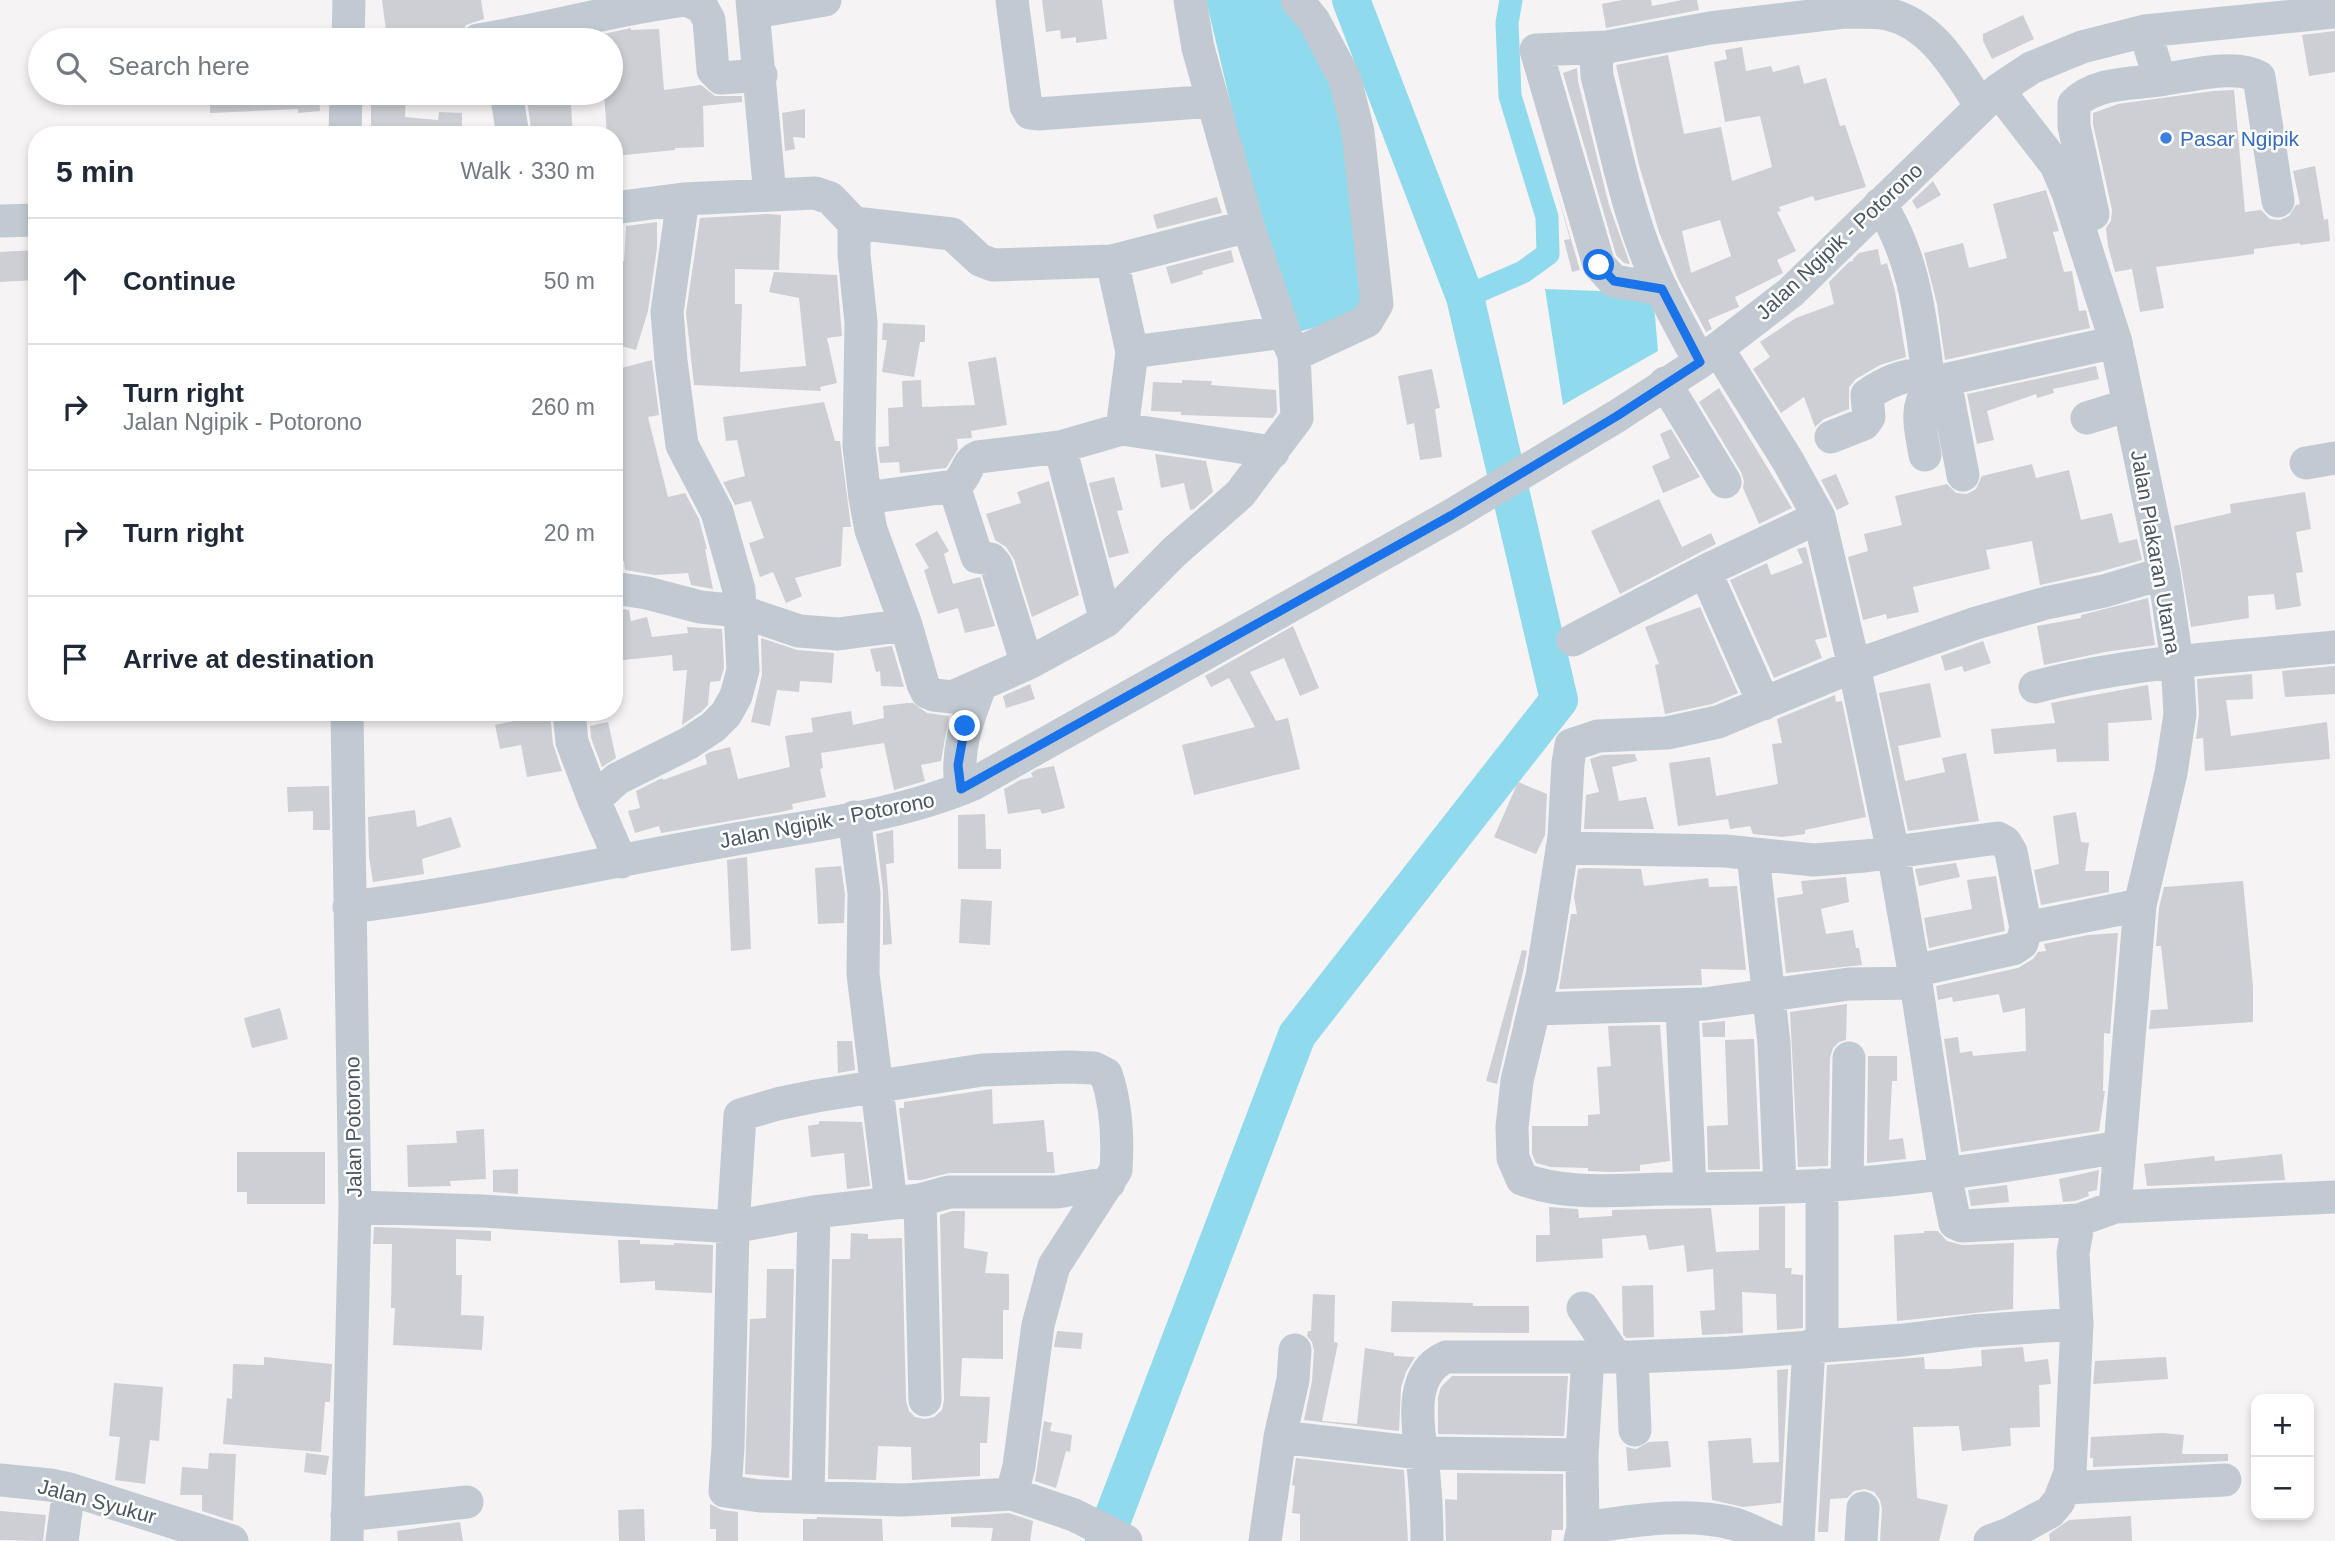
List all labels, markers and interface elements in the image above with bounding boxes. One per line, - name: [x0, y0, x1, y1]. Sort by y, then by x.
- search box: [28, 28, 623, 105]
- icon: search: [52, 48, 90, 86]
- text: Search here: [108, 51, 250, 81]
- place label: Pasar Ngipik: [2180, 127, 2300, 150]
- marker: Pasar Ngipik: [2158, 130, 2174, 146]
- text: 5 min: [56, 155, 134, 188]
- text: Walk · 330 m: [460, 158, 595, 184]
- street label: Jalan Ngipik - Potorono: [1751, 158, 1927, 324]
- route start: [1583, 249, 1614, 280]
- icon: ahead: [56, 262, 94, 300]
- text: Continue: [123, 266, 236, 296]
- text: 50 m: [544, 268, 595, 294]
- text: Turn right: [123, 378, 244, 408]
- icon: right: [56, 388, 94, 426]
- text: 260 m: [531, 394, 595, 420]
- text: Jalan Ngipik - Potorono: [123, 409, 362, 435]
- street label: Jalan Plakaran Utama: [2127, 448, 2185, 656]
- icon: right: [56, 514, 94, 552]
- text: Turn right: [123, 518, 244, 548]
- text: 20 m: [544, 520, 595, 546]
- icon: arrive: [56, 640, 94, 678]
- text: Arrive at destination: [123, 644, 374, 674]
- route end: [949, 710, 980, 741]
- street label: Jalan Ngipik - Potorono: [718, 788, 936, 852]
- street label: Jalan Potorono: [340, 1056, 366, 1198]
- map controls: [2251, 1394, 2314, 1520]
- button: +: [2251, 1394, 2314, 1457]
- button: −: [2251, 1457, 2314, 1520]
- street label: Jalan Syukur: [35, 1474, 159, 1528]

